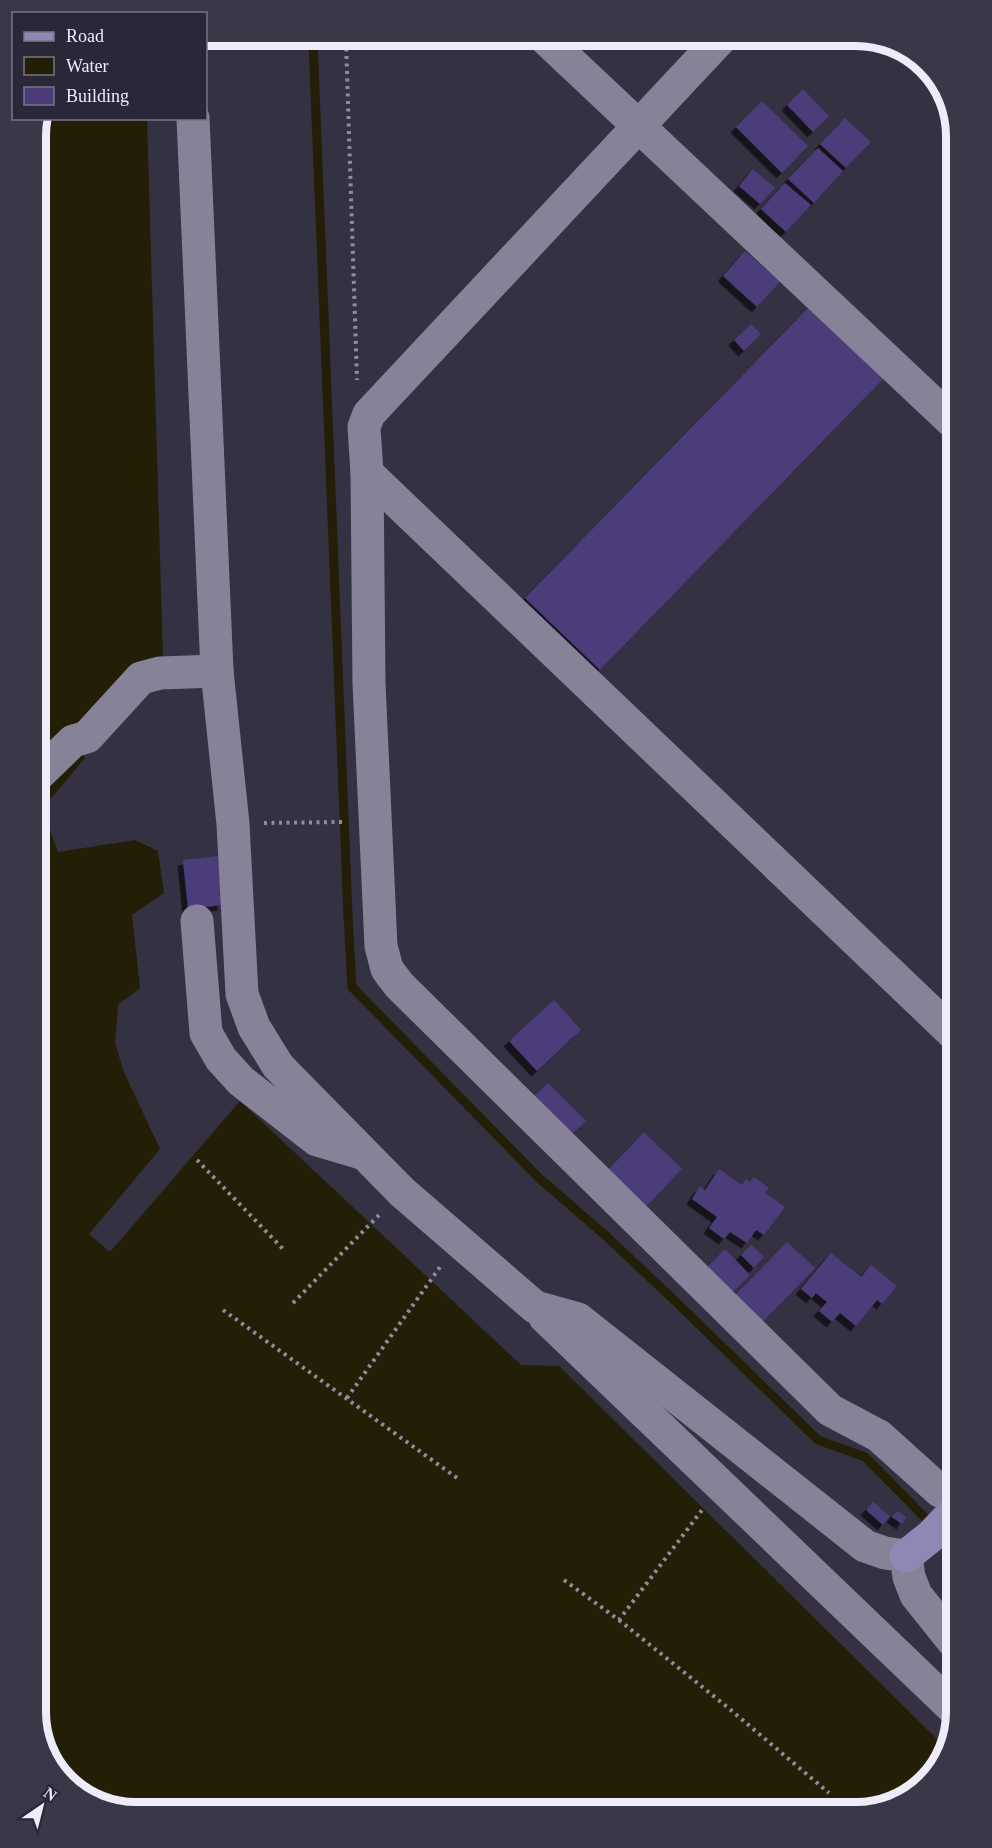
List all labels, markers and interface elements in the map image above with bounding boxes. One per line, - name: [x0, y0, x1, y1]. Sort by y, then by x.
- legend: [12, 12, 207, 120]
- text: Road: [66, 26, 104, 46]
- text: Water: [66, 56, 109, 76]
- text: Building: [66, 86, 129, 106]
- north arrow: [12, 1776, 72, 1836]
- text: N: [41, 1784, 60, 1805]

